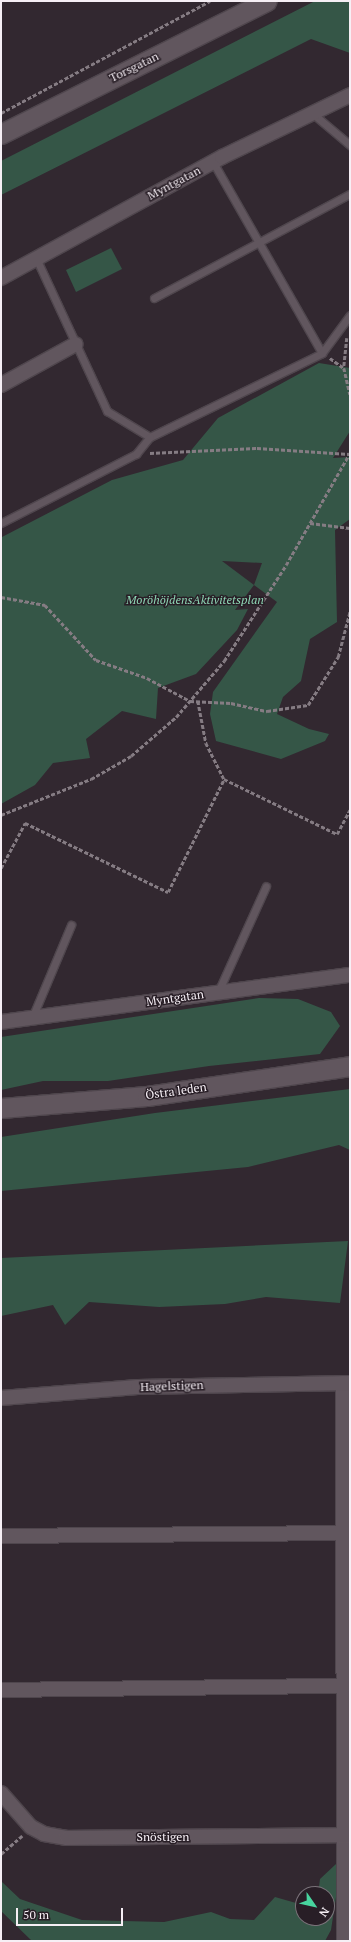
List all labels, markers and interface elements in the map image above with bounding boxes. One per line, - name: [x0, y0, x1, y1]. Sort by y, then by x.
- street label: Torsgatan: [107, 49, 161, 85]
- street label: Myntgatan: [145, 163, 203, 203]
- park label: MoröhöjdensAktivitetsplan: [126, 593, 264, 607]
- street label: Myntgatan: [145, 987, 205, 1009]
- street label: Östra leden: [145, 1080, 207, 1102]
- street label: Hagelstigen: [140, 1378, 204, 1394]
- street label: Snöstigen: [137, 1830, 189, 1844]
- north arrow: [295, 1886, 335, 1926]
- scale bar: [18, 1900, 125, 1926]
- text: N: [316, 1905, 332, 1920]
- text: 50 m: [23, 1907, 49, 1922]

